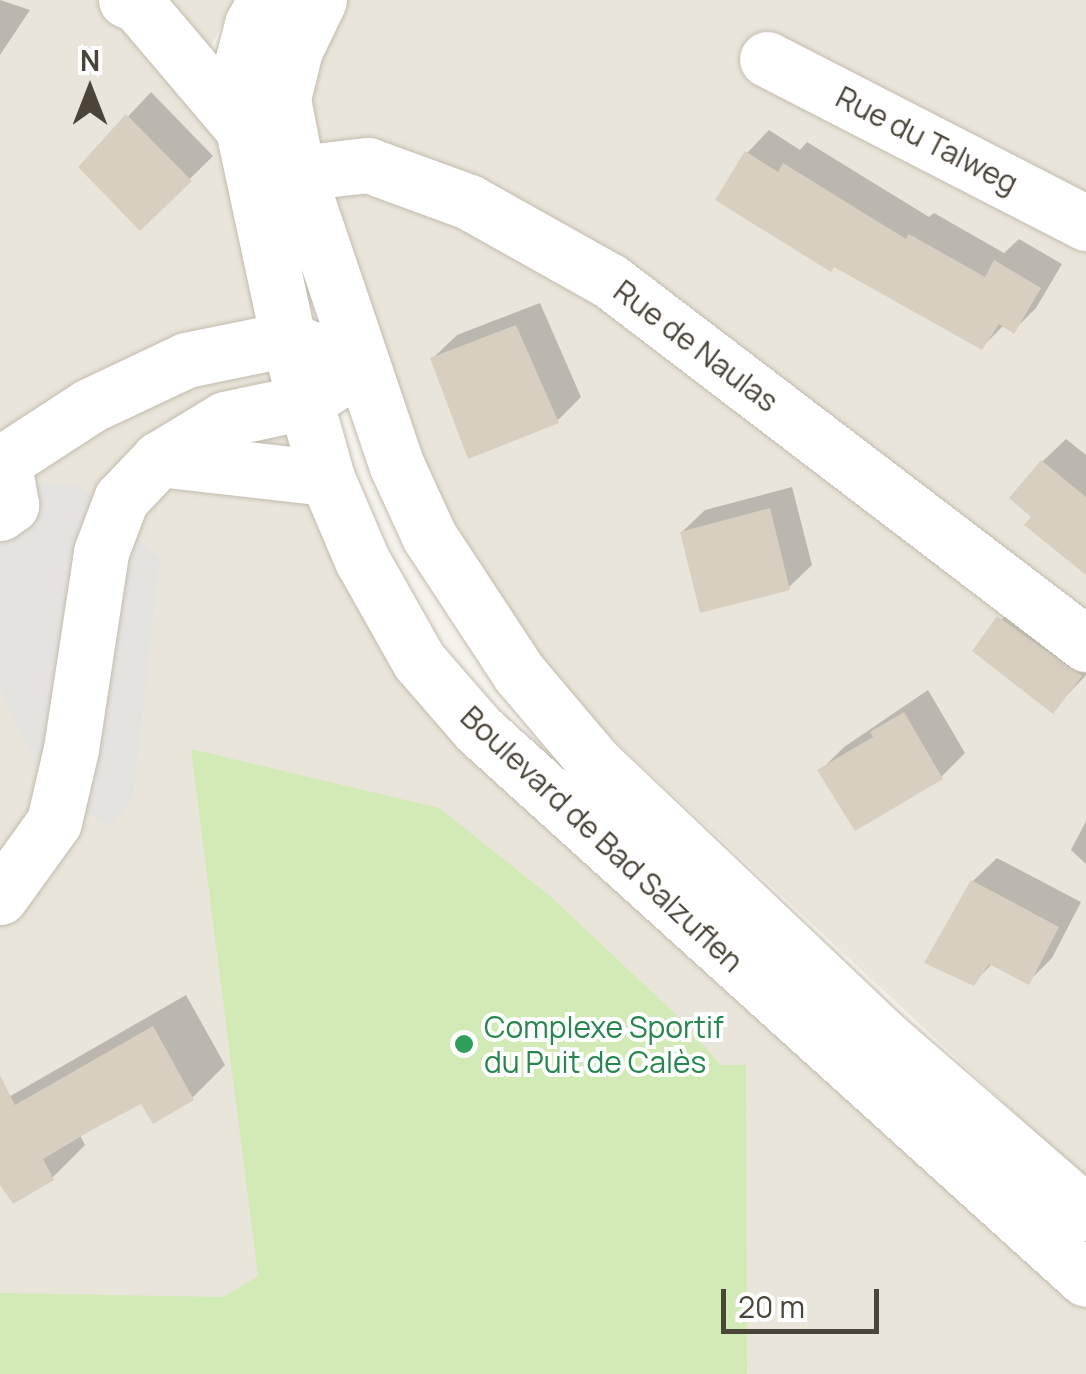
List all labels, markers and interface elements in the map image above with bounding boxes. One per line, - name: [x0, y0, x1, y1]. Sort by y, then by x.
- north arrow: [40, 40, 140, 140]
- text: N: [80, 41, 100, 79]
- street label: Rue du Talweg: [830, 79, 1024, 201]
- street label: Rue de Naulas: [607, 273, 785, 419]
- street label: Boulevard de Bad Salzuflen: [453, 699, 751, 979]
- place label: Complexe Sportif du Puit de Calès: [484, 1009, 724, 1080]
- marker: Complexe Sportif du Puit de Calès: [453, 1033, 475, 1055]
- scale bar: [726, 1269, 884, 1331]
- text: 20 m: [738, 1286, 805, 1327]

